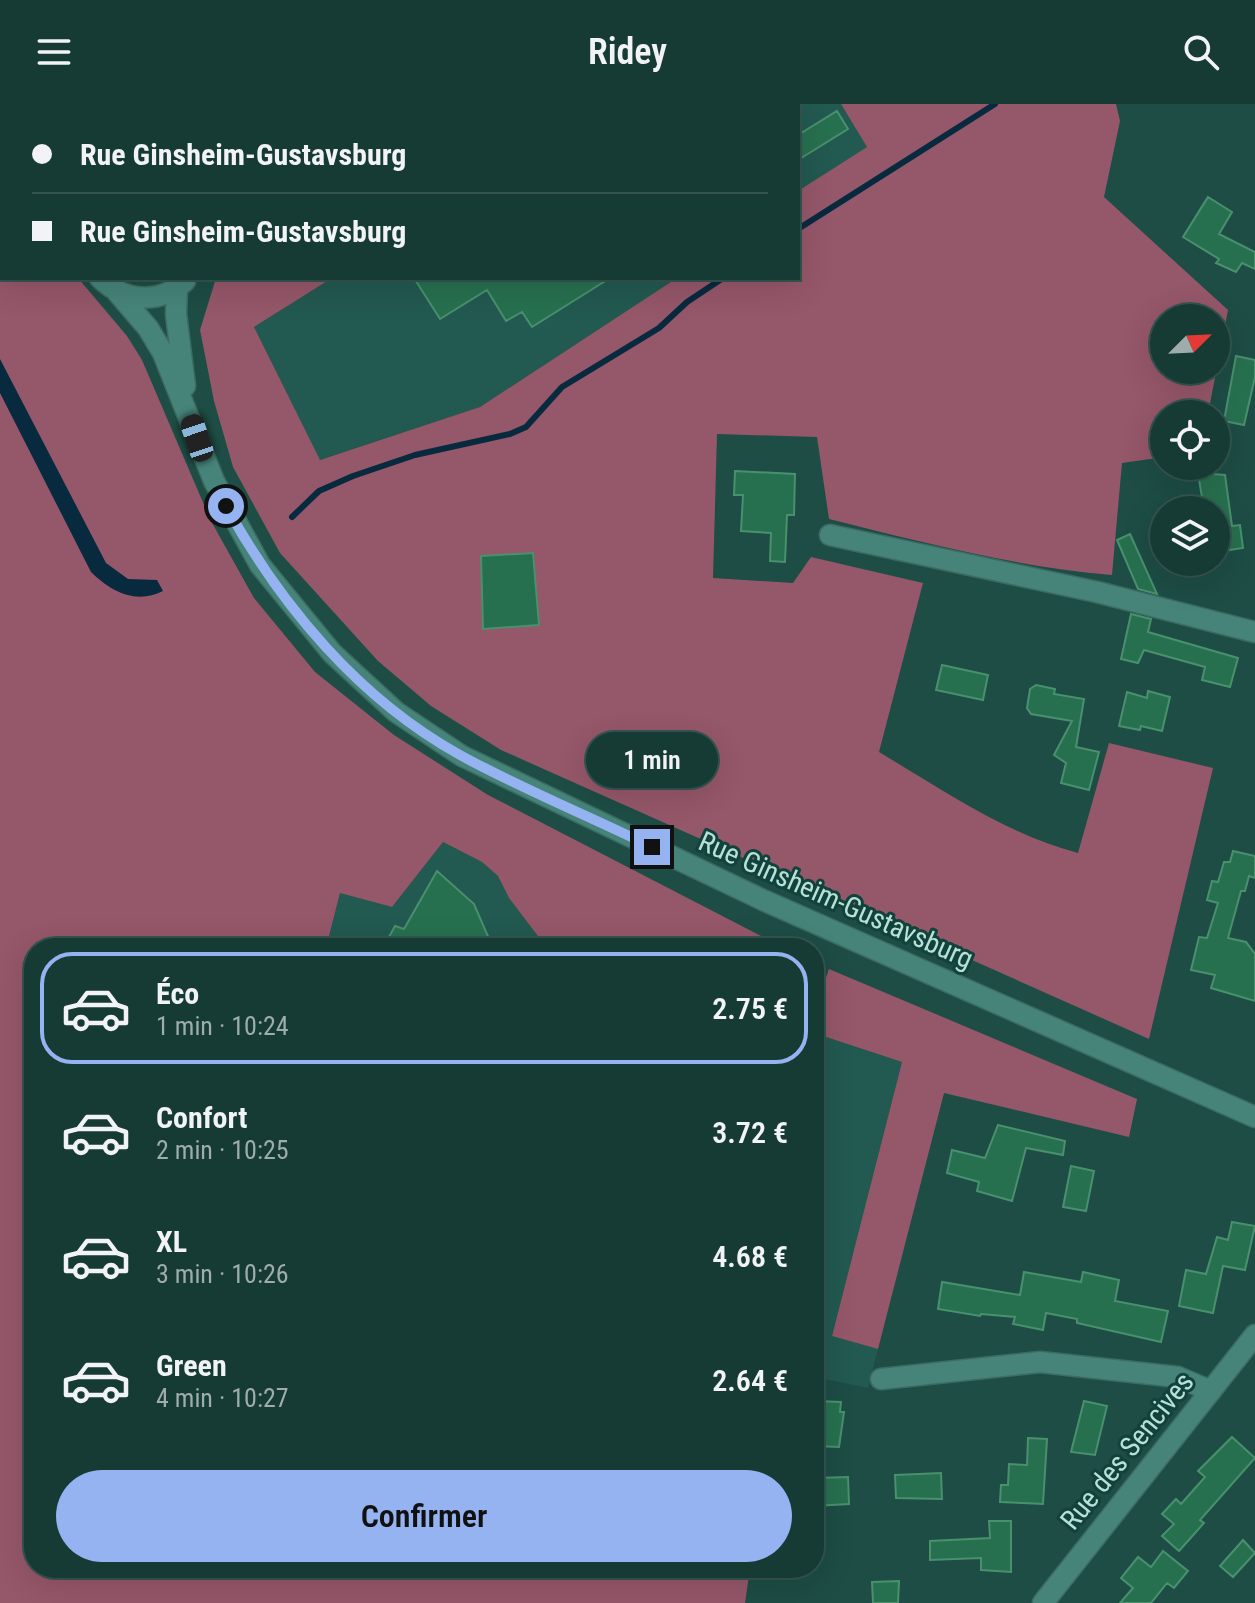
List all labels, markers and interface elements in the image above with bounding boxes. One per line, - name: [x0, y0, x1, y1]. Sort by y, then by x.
- icon: menu: [32, 30, 76, 74]
- icon: search: [1179, 30, 1223, 74]
- text: Ridey: [588, 31, 667, 73]
- text: Rue Ginsheim-Gustavsburg: [80, 137, 406, 172]
- text: Rue Ginsheim-Gustavsburg: [80, 214, 406, 249]
- north arrow: [1150, 304, 1230, 384]
- map controls: [1150, 304, 1230, 576]
- button: locate: [1150, 400, 1230, 480]
- car: [178, 411, 216, 465]
- route start: [208, 488, 244, 524]
- button: layers: [1150, 496, 1230, 576]
- callout: 1 min: [586, 731, 718, 787]
- text: 1 min: [623, 745, 681, 775]
- street label: Rue Ginsheim-Gustavsburg: [694, 825, 978, 975]
- route end: [634, 829, 670, 865]
- icon: car: [60, 972, 132, 1044]
- text: Éco: [156, 976, 199, 1011]
- text: 2.75 €: [712, 991, 788, 1026]
- text: 1 min · 10:24: [156, 1011, 289, 1041]
- icon: car: [60, 1096, 132, 1168]
- text: Confort: [156, 1100, 247, 1135]
- text: 3.72 €: [712, 1115, 788, 1150]
- text: 2 min · 10:25: [156, 1135, 289, 1165]
- icon: car: [60, 1220, 132, 1292]
- text: XL: [156, 1224, 187, 1259]
- text: 4.68 €: [712, 1239, 788, 1274]
- text: 3 min · 10:26: [156, 1259, 289, 1289]
- icon: car: [60, 1344, 132, 1416]
- text: Green: [156, 1348, 227, 1383]
- text: 2.64 €: [712, 1363, 788, 1398]
- street label: Rue des Sencives: [1054, 1366, 1200, 1536]
- text: 4 min · 10:27: [156, 1383, 289, 1413]
- button: Confirmer: [56, 1470, 792, 1562]

